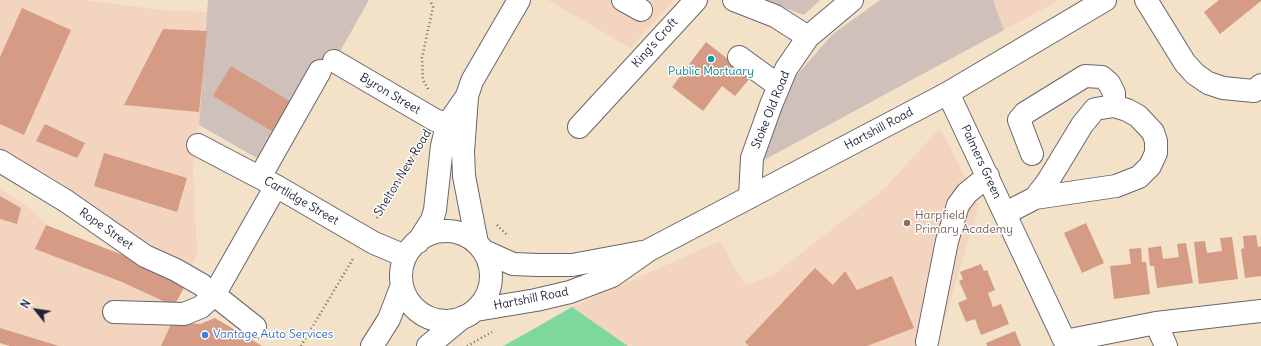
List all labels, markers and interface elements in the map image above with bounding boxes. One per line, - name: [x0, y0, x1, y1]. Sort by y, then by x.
- street label: King's Croft: [629, 15, 681, 71]
- marker: Public Mortuary: [706, 54, 716, 64]
- place label: Public Mortuary: [668, 65, 754, 79]
- street label: Stoke Old Road: [749, 69, 793, 151]
- street label: Byron Street: [357, 70, 423, 118]
- street label: Hartshill Road: [842, 105, 916, 153]
- street label: Palmers Green: [958, 123, 1004, 201]
- street label: Shelton New Road: [371, 127, 435, 219]
- street label: Cartlidge Street: [261, 174, 341, 228]
- street label: Rope Street: [76, 205, 136, 253]
- place label: Harpfield Primary Academy: [915, 209, 1013, 237]
- marker: Harpfield Primary Academy: [902, 218, 912, 228]
- street label: Hartshill Road: [492, 285, 570, 313]
- north arrow: [16, 290, 56, 330]
- text: N: [18, 297, 34, 311]
- place label: Vantage Auto Services: [213, 328, 333, 342]
- marker: Vantage Auto Services: [200, 330, 210, 340]

